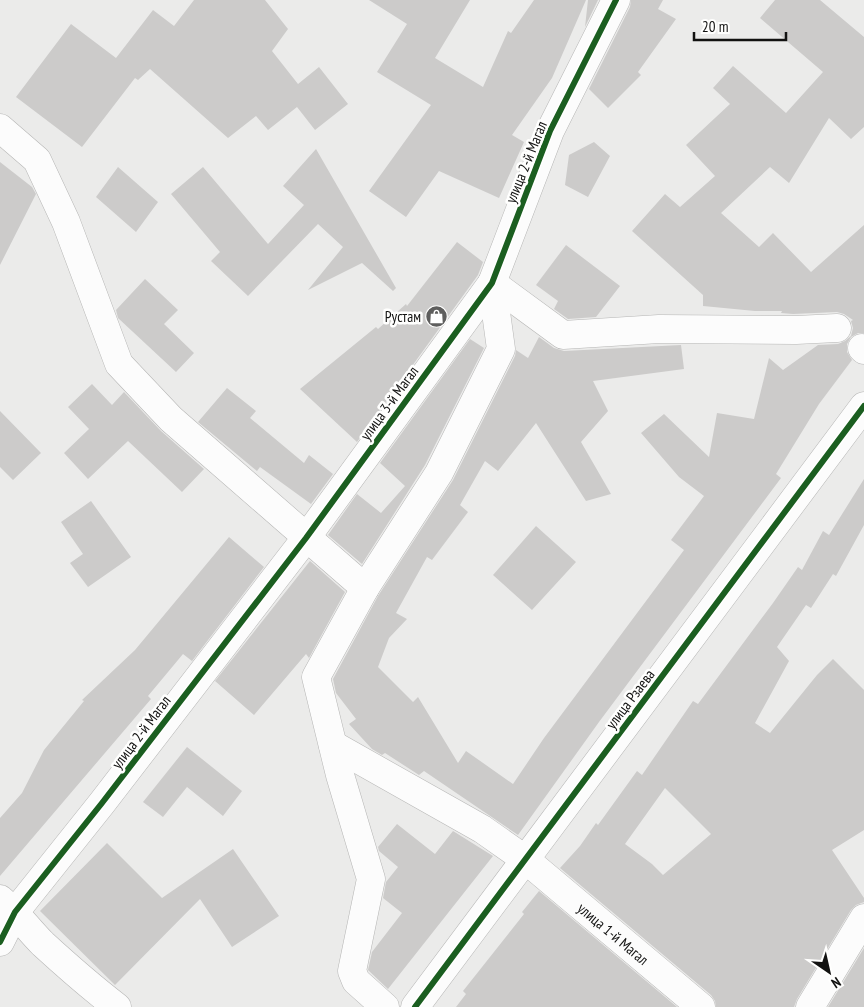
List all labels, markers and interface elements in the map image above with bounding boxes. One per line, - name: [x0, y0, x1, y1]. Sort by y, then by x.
- scale bar: [694, 10, 786, 42]
- text: 20 m: [702, 17, 728, 36]
- street label: улица 2-й Магал: [501, 118, 551, 206]
- shop icon: Рустам: [425, 304, 449, 328]
- place label: Рустам: [385, 307, 421, 326]
- street label: улица 3-й Магал: [356, 362, 422, 444]
- street label: улица Рзаева: [601, 665, 659, 733]
- street label: улица 2-й Магал: [107, 692, 175, 772]
- street label: улица 1-й Магал: [574, 898, 653, 969]
- north arrow: [804, 947, 854, 997]
- text: N: [828, 973, 844, 992]

